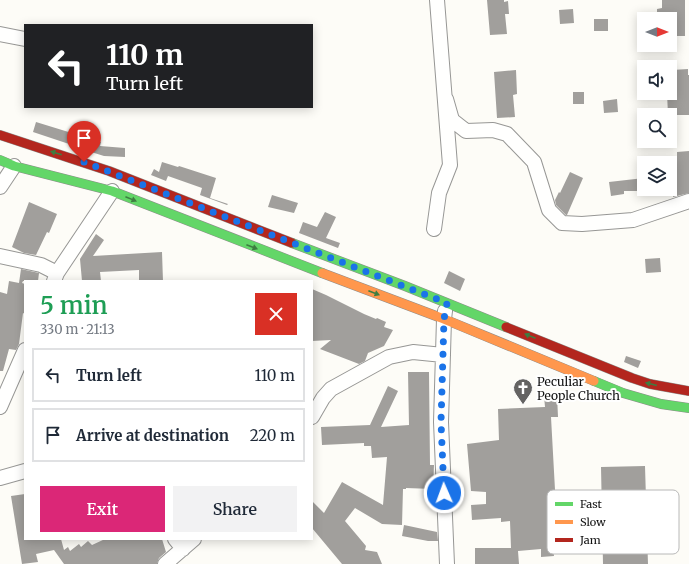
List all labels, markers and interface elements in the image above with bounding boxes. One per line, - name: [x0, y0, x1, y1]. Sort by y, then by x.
- north arrow: [637, 12, 677, 52]
- map controls: [637, 12, 677, 196]
- text: 110 m: [106, 37, 183, 73]
- icon: left: [40, 40, 92, 92]
- button: sound: [637, 60, 677, 100]
- text: Turn left: [106, 72, 183, 95]
- button: search: [637, 108, 677, 148]
- pin: [67, 121, 101, 162]
- icon: arrive: [73, 127, 95, 149]
- one-way arrow: [50, 150, 62, 156]
- button: layers: [637, 156, 677, 196]
- one-way arrow: [126, 196, 137, 202]
- one-way arrow: [247, 244, 259, 250]
- text: 5 min: [40, 290, 108, 321]
- one-way arrow: [368, 290, 380, 296]
- button: close: [255, 293, 297, 335]
- text: 330 m · 21:13: [40, 321, 115, 338]
- one-way arrow: [523, 333, 535, 339]
- icon: left: [42, 364, 64, 386]
- text: Turn left: [76, 366, 142, 385]
- text: 110 m: [254, 366, 295, 385]
- place label: Peculiar People Church: [537, 374, 620, 403]
- church icon: Peculiar People Church: [512, 377, 534, 405]
- one-way arrow: [645, 380, 657, 386]
- icon: arrive: [42, 424, 64, 446]
- text: Arrive at destination: [76, 426, 229, 445]
- text: 220 m: [250, 426, 295, 445]
- position arrow: [423, 472, 465, 514]
- button: Exit: [40, 486, 165, 532]
- button: Share: [173, 486, 297, 532]
- legend: [547, 490, 679, 554]
- text: Fast: [580, 497, 603, 511]
- text: Slow: [580, 515, 606, 529]
- text: Jam: [579, 533, 601, 547]

